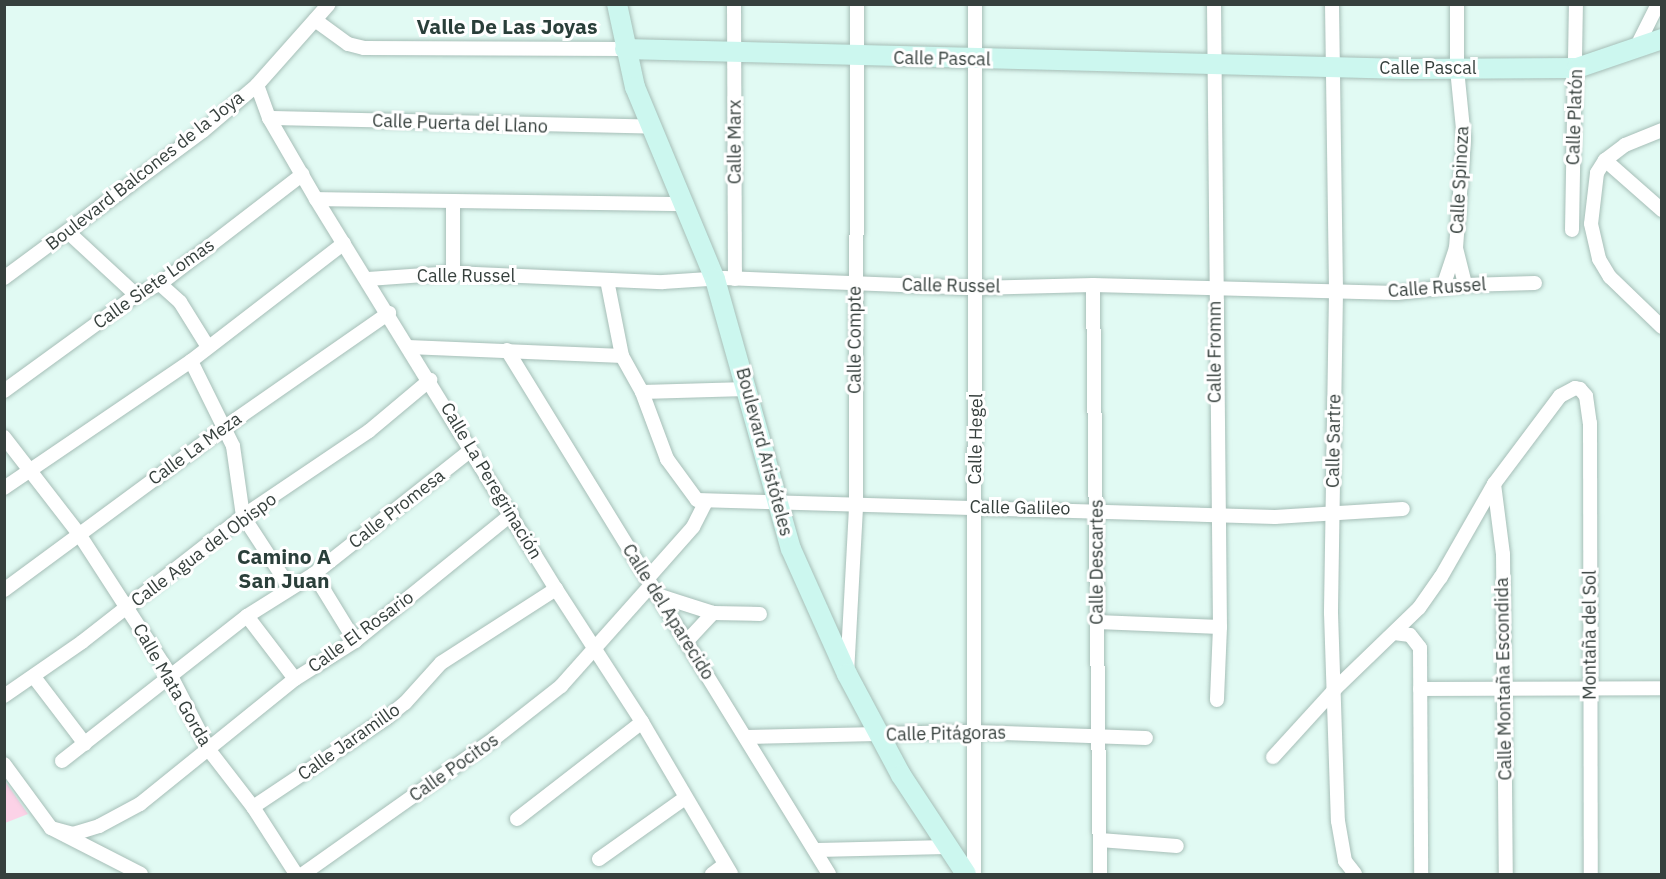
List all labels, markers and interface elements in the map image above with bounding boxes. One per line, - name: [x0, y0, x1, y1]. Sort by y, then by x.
- district label: Valle De Las Joyas: [417, 13, 597, 39]
- street label: Calle Pascal: [893, 47, 991, 71]
- street label: Calle Pascal: [1379, 57, 1477, 79]
- street label: Calle Platón: [1563, 68, 1587, 166]
- street label: Boulevard Balcones de la Joya: [42, 87, 248, 255]
- street label: Calle Marx: [724, 100, 746, 184]
- street label: Calle Puerta del Llano: [372, 110, 548, 138]
- street label: Calle Spinoza: [1446, 125, 1474, 235]
- street label: Calle Siete Lomas: [89, 234, 219, 334]
- street label: Calle Russel: [417, 265, 515, 287]
- street label: Calle Russel: [902, 274, 1000, 298]
- street label: Calle Russel: [1387, 274, 1487, 302]
- street label: Calle Compte: [844, 286, 866, 394]
- street label: Calle Fromm: [1204, 301, 1226, 403]
- street label: Boulevard Aristóteles: [731, 365, 797, 539]
- street label: Calle Hegel: [964, 393, 988, 485]
- street label: Calle Sartre: [1322, 394, 1346, 488]
- street label: Calle La Peregrinación: [436, 399, 546, 563]
- street label: Calle La Meza: [144, 408, 246, 490]
- street label: Calle Promesa: [345, 465, 449, 553]
- street label: Calle Agua del Obispo: [127, 488, 281, 612]
- street label: Calle Galileo: [969, 496, 1071, 520]
- street label: Calle Descartes: [1086, 499, 1108, 625]
- street label: Calle del Aparecido: [617, 540, 719, 684]
- district label: Camino A San Juan: [237, 543, 331, 593]
- street label: Montaña del Sol: [1579, 570, 1601, 700]
- street label: Calle Montaña Escondida: [1491, 577, 1517, 781]
- street label: Calle El Rosario: [304, 586, 418, 678]
- street label: Calle Mata Gorda: [128, 620, 216, 750]
- street label: Calle Jaramillo: [294, 699, 404, 785]
- street label: Calle Pitágoras: [886, 722, 1006, 746]
- street label: Calle Pocitos: [405, 729, 503, 807]

